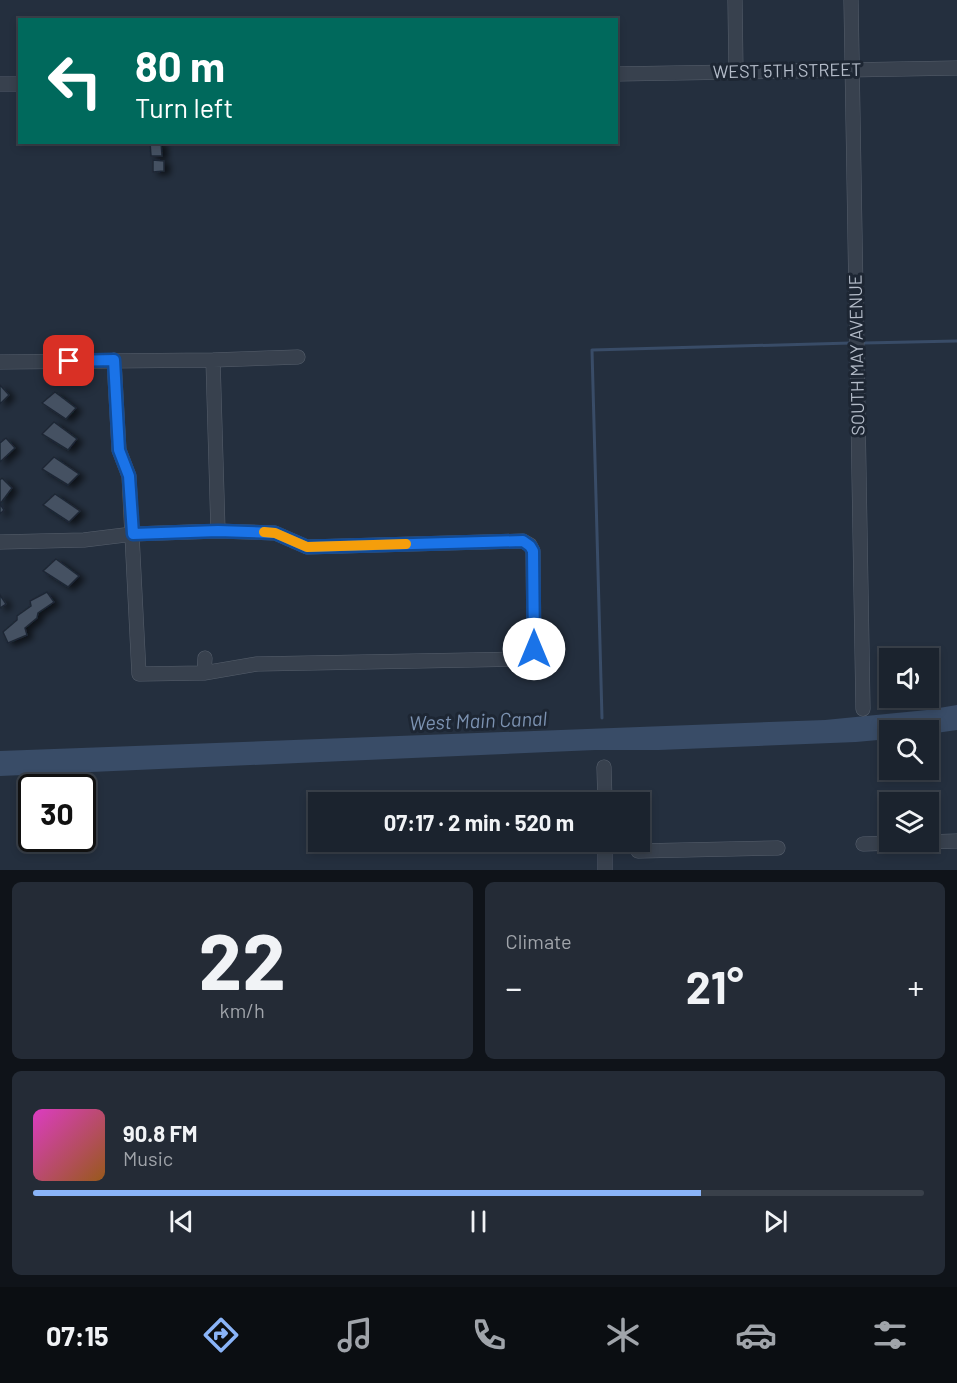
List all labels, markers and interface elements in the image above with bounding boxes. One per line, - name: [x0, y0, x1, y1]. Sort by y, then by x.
- text: 80 m: [135, 40, 225, 90]
- icon: left: [36, 42, 114, 120]
- street label: WEST 5TH STREET: [712, 58, 862, 82]
- text: Turn left: [135, 91, 233, 123]
- street label: SOUTH MAY AVENUE: [844, 274, 868, 436]
- pin: [43, 335, 94, 386]
- icon: arrive: [52, 344, 85, 377]
- position arrow: [502, 617, 566, 681]
- map controls: [879, 648, 939, 852]
- button: sound: [879, 648, 939, 708]
- water label: West Main Canal: [409, 706, 548, 734]
- button: search: [879, 720, 939, 780]
- speed limit sign: 30: [18, 774, 96, 852]
- button: layers: [879, 792, 939, 852]
- text: 07:17 · 2 min · 520 m: [384, 809, 574, 835]
- text: 22: [199, 912, 286, 1006]
- text: Climate: [506, 929, 572, 953]
- text: 21°: [686, 959, 744, 1013]
- text: −: [506, 967, 522, 1007]
- text: +: [908, 967, 924, 1007]
- text: km/h: [220, 998, 265, 1022]
- text: 90.8 FM: [123, 1120, 198, 1146]
- text: Music: [123, 1146, 173, 1170]
- icon: previous: [165, 1205, 198, 1238]
- icon: pause: [462, 1205, 495, 1238]
- icon: next: [759, 1205, 792, 1238]
- icon: directions: [200, 1314, 242, 1356]
- icon: music: [334, 1314, 376, 1356]
- icon: phone: [468, 1314, 510, 1356]
- icon: climate: [602, 1314, 644, 1356]
- icon: car: [735, 1314, 777, 1356]
- icon: filters: [869, 1314, 911, 1356]
- text: 07:15: [46, 1319, 109, 1351]

